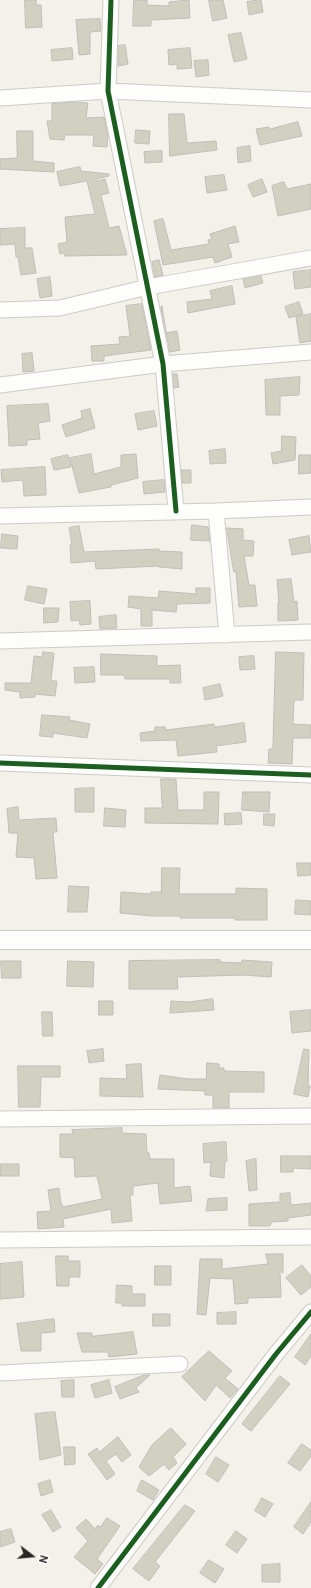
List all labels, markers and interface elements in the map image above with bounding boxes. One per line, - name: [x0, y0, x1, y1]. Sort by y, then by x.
- north arrow: [12, 1536, 52, 1576]
- text: N: [36, 1554, 51, 1565]

